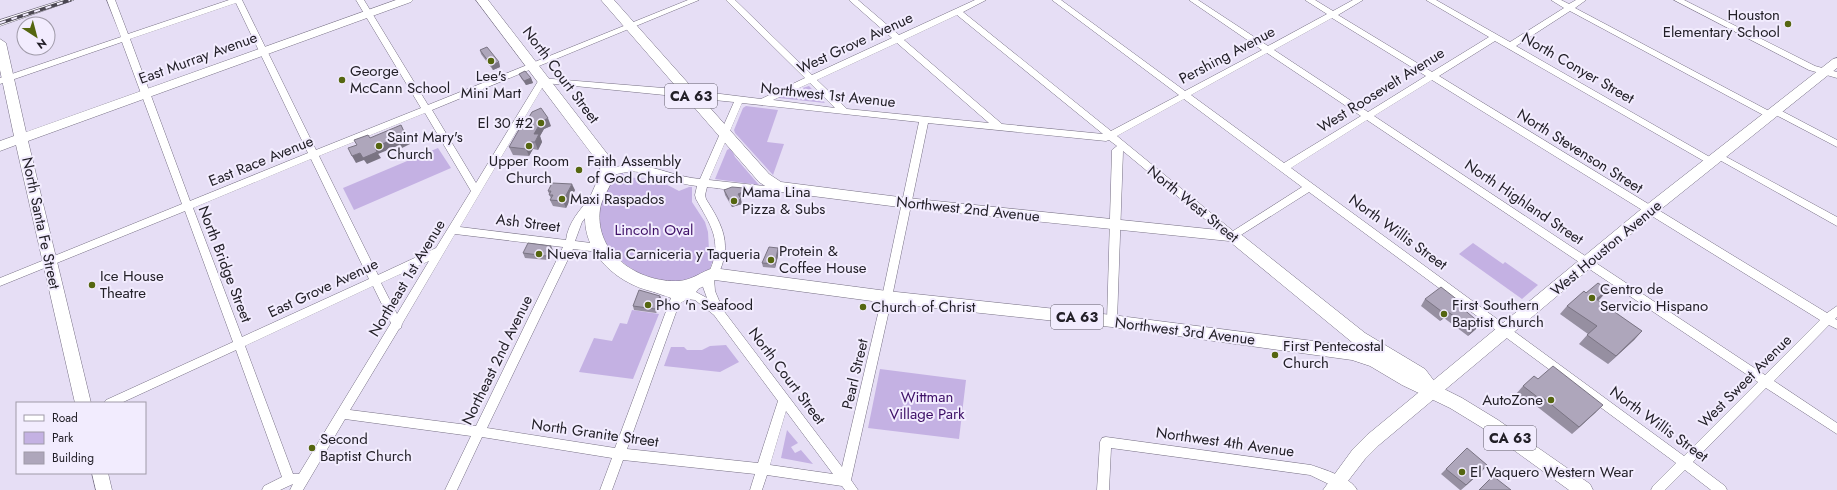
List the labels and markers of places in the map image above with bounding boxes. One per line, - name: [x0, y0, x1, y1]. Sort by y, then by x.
- place label: Houston Elementary School: [1663, 4, 1780, 43]
- marker: Houston Elementary School: [1783, 19, 1793, 29]
- marker: Lee's Mini Mart: [486, 56, 496, 66]
- place label: George McCann School: [350, 60, 450, 99]
- place label: Lee's Mini Mart: [461, 65, 522, 104]
- marker: George McCann School: [337, 75, 347, 85]
- place label: El 30 #2: [477, 112, 533, 134]
- marker: El 30 #2: [536, 118, 546, 128]
- place label: Saint Mary's Church: [387, 126, 463, 165]
- marker: Saint Mary's Church: [374, 141, 384, 151]
- marker: Upper Room Church: [524, 141, 534, 151]
- place label: Upper Room Church: [489, 150, 569, 189]
- place label: Faith Assembly of God Church: [587, 150, 683, 189]
- marker: Faith Assembly of God Church: [574, 165, 584, 175]
- place label: Mama Lina Pizza & Subs: [742, 181, 825, 220]
- place label: Maxi Raspados: [570, 188, 664, 210]
- marker: Maxi Raspados: [557, 194, 567, 204]
- marker: Mama Lina Pizza & Subs: [729, 196, 739, 206]
- place label: Protein & Coffee House: [779, 240, 867, 279]
- place label: Nueva Italia Carniceria y Taqueria: [547, 243, 760, 265]
- marker: Nueva Italia Carniceria y Taqueria: [534, 249, 544, 259]
- marker: Protein & Coffee House: [766, 255, 776, 265]
- place label: Ice House Theatre: [100, 265, 164, 304]
- place label: Centro de Servicio Hispano: [1600, 278, 1708, 317]
- marker: Ice House Theatre: [87, 280, 97, 290]
- marker: Centro de Servicio Hispano: [1587, 293, 1597, 303]
- place label: Pho 'n Seafood: [656, 294, 753, 316]
- place label: First Southern Baptist Church: [1452, 294, 1544, 333]
- place label: Church of Christ: [871, 296, 976, 318]
- marker: Pho 'n Seafood: [643, 300, 653, 310]
- marker: Church of Christ: [858, 302, 868, 312]
- marker: First Southern Baptist Church: [1439, 309, 1449, 319]
- place label: First Pentecostal Church: [1283, 335, 1384, 374]
- marker: First Pentecostal Church: [1270, 350, 1280, 360]
- place label: AutoZone: [1482, 389, 1543, 411]
- marker: AutoZone: [1546, 395, 1556, 405]
- place label: Second Baptist Church: [320, 428, 412, 467]
- marker: Second Baptist Church: [307, 443, 317, 453]
- place label: El Vaquero Western Wear: [1470, 461, 1634, 483]
- marker: El Vaquero Western Wear: [1457, 467, 1467, 477]

